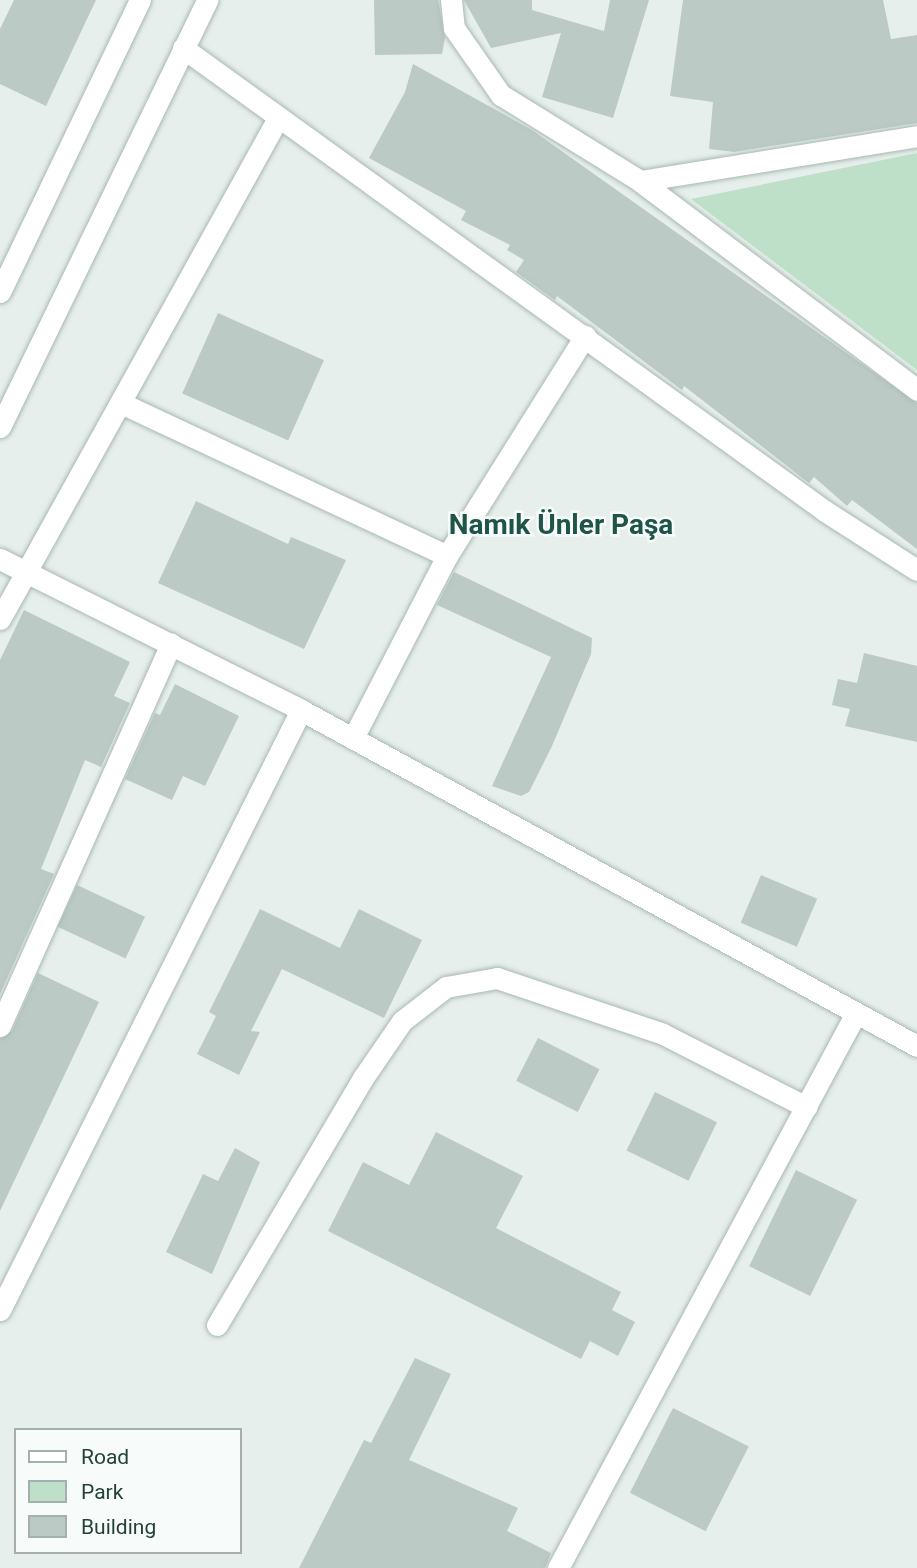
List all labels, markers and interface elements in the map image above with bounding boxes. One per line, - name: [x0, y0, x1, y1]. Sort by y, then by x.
- district label: Namık Ünler Paşa: [449, 508, 673, 542]
- legend: [14, 1428, 242, 1554]
- text: Road: [81, 1445, 129, 1469]
- text: Park: [81, 1480, 123, 1504]
- text: Building: [81, 1515, 156, 1539]

